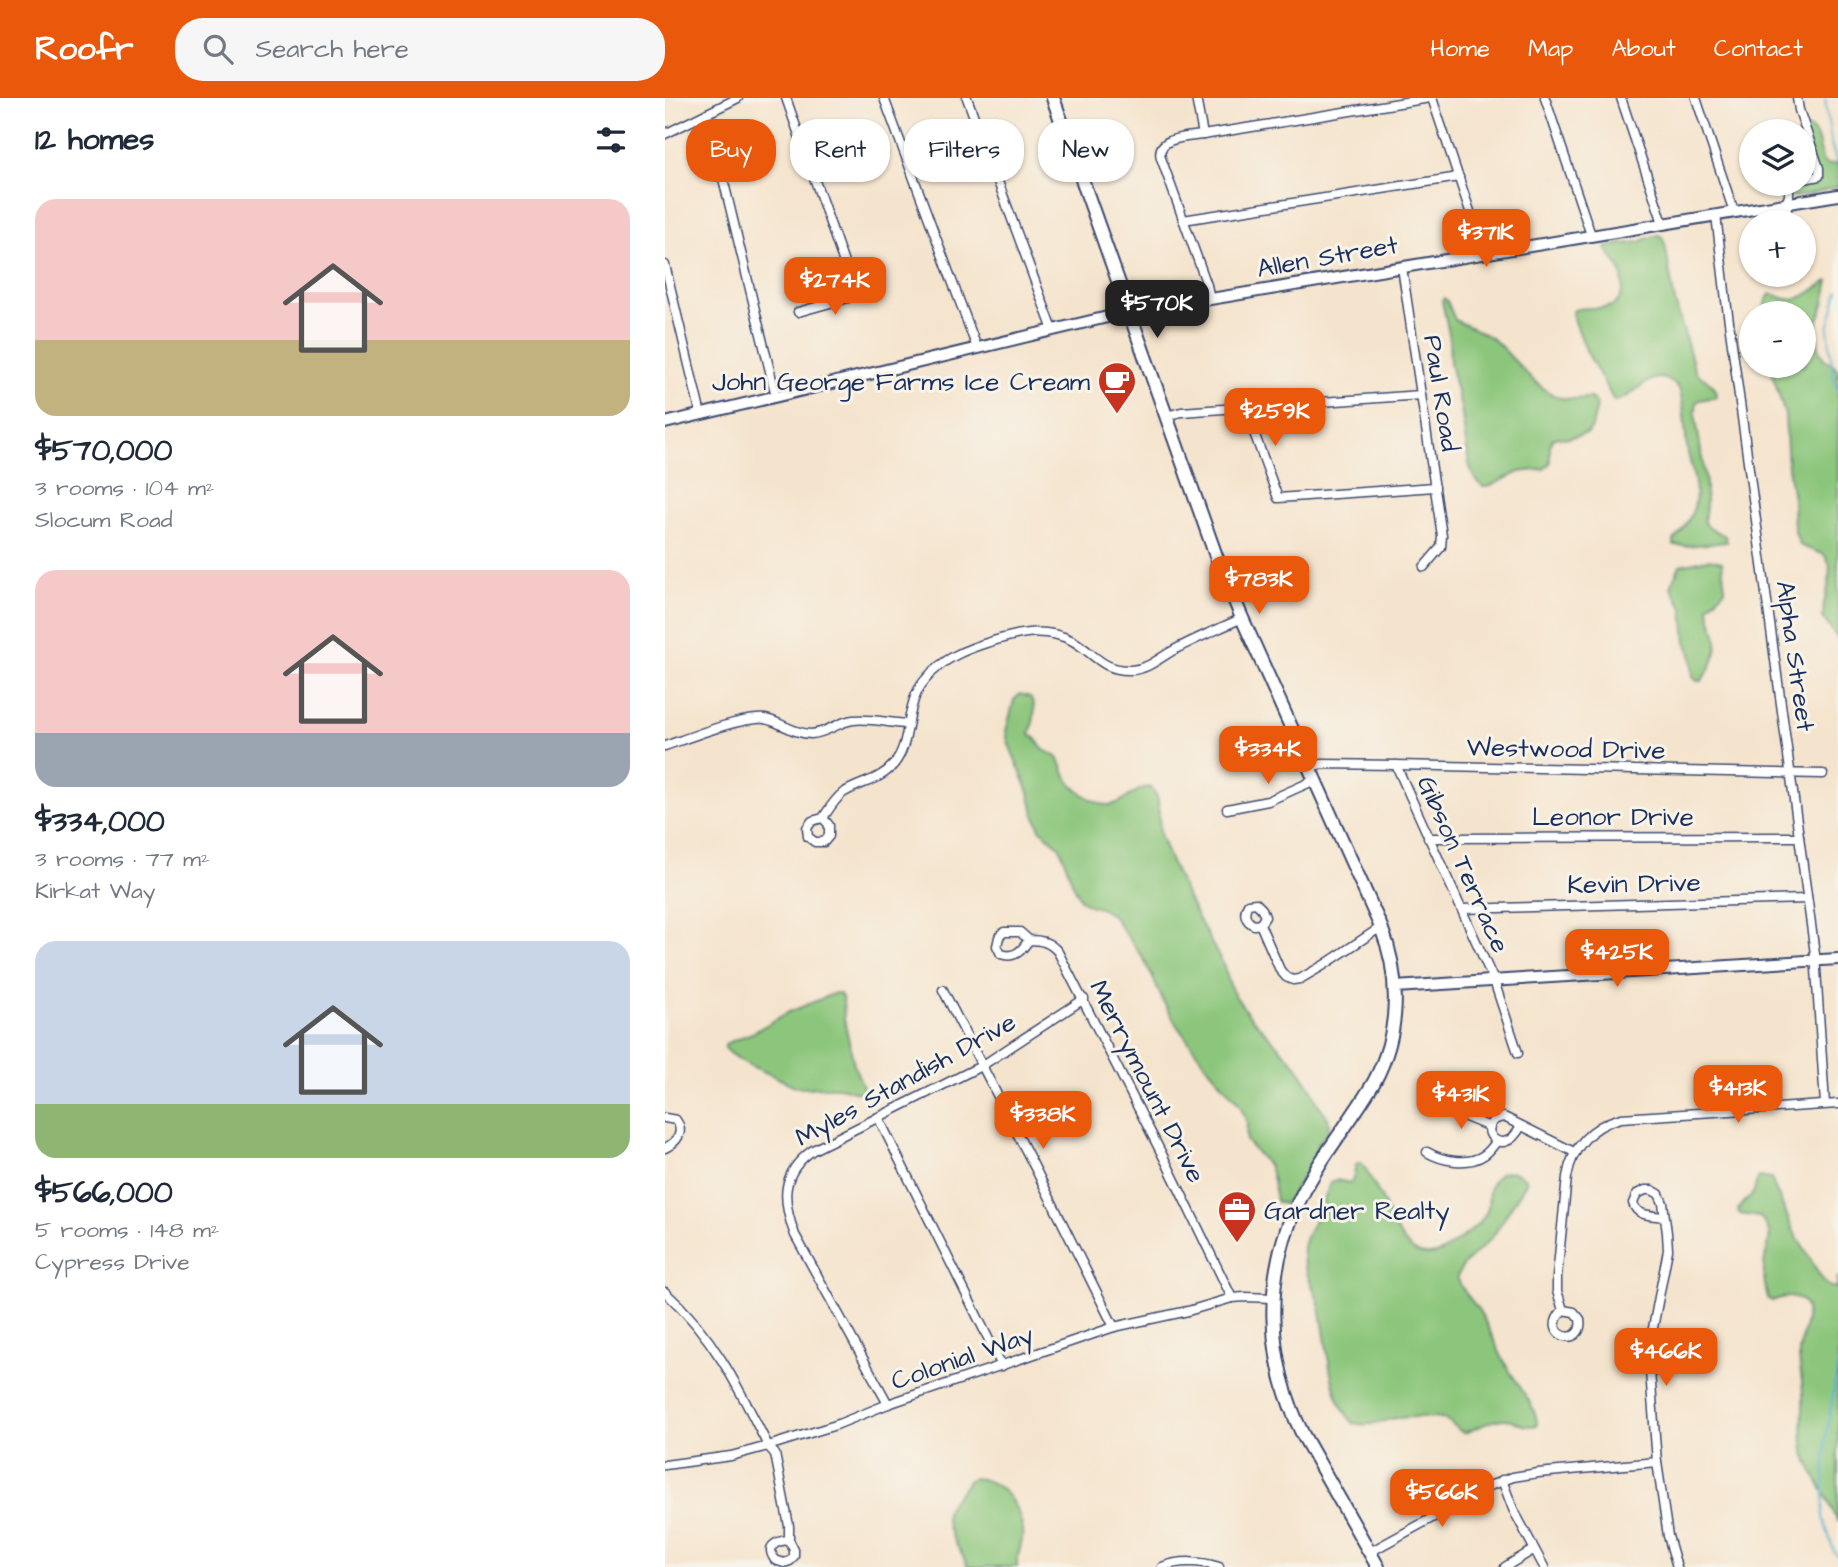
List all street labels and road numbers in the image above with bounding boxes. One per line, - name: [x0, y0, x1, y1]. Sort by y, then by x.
- street label: Allen Street: [1254, 227, 1401, 287]
- street label: Paul Road: [1414, 332, 1468, 454]
- street label: Alpha Street: [1767, 578, 1823, 734]
- street label: Westwood Drive: [1466, 729, 1666, 769]
- street label: Gibson Terrace: [1408, 770, 1518, 959]
- street label: Leonor Drive: [1532, 799, 1694, 835]
- street label: Kevin Drive: [1567, 865, 1701, 903]
- street label: Merrymount Drive: [1079, 974, 1214, 1190]
- street label: Myles Standish Drive: [789, 1004, 1023, 1157]
- street label: Colonial Way: [886, 1317, 1039, 1401]

